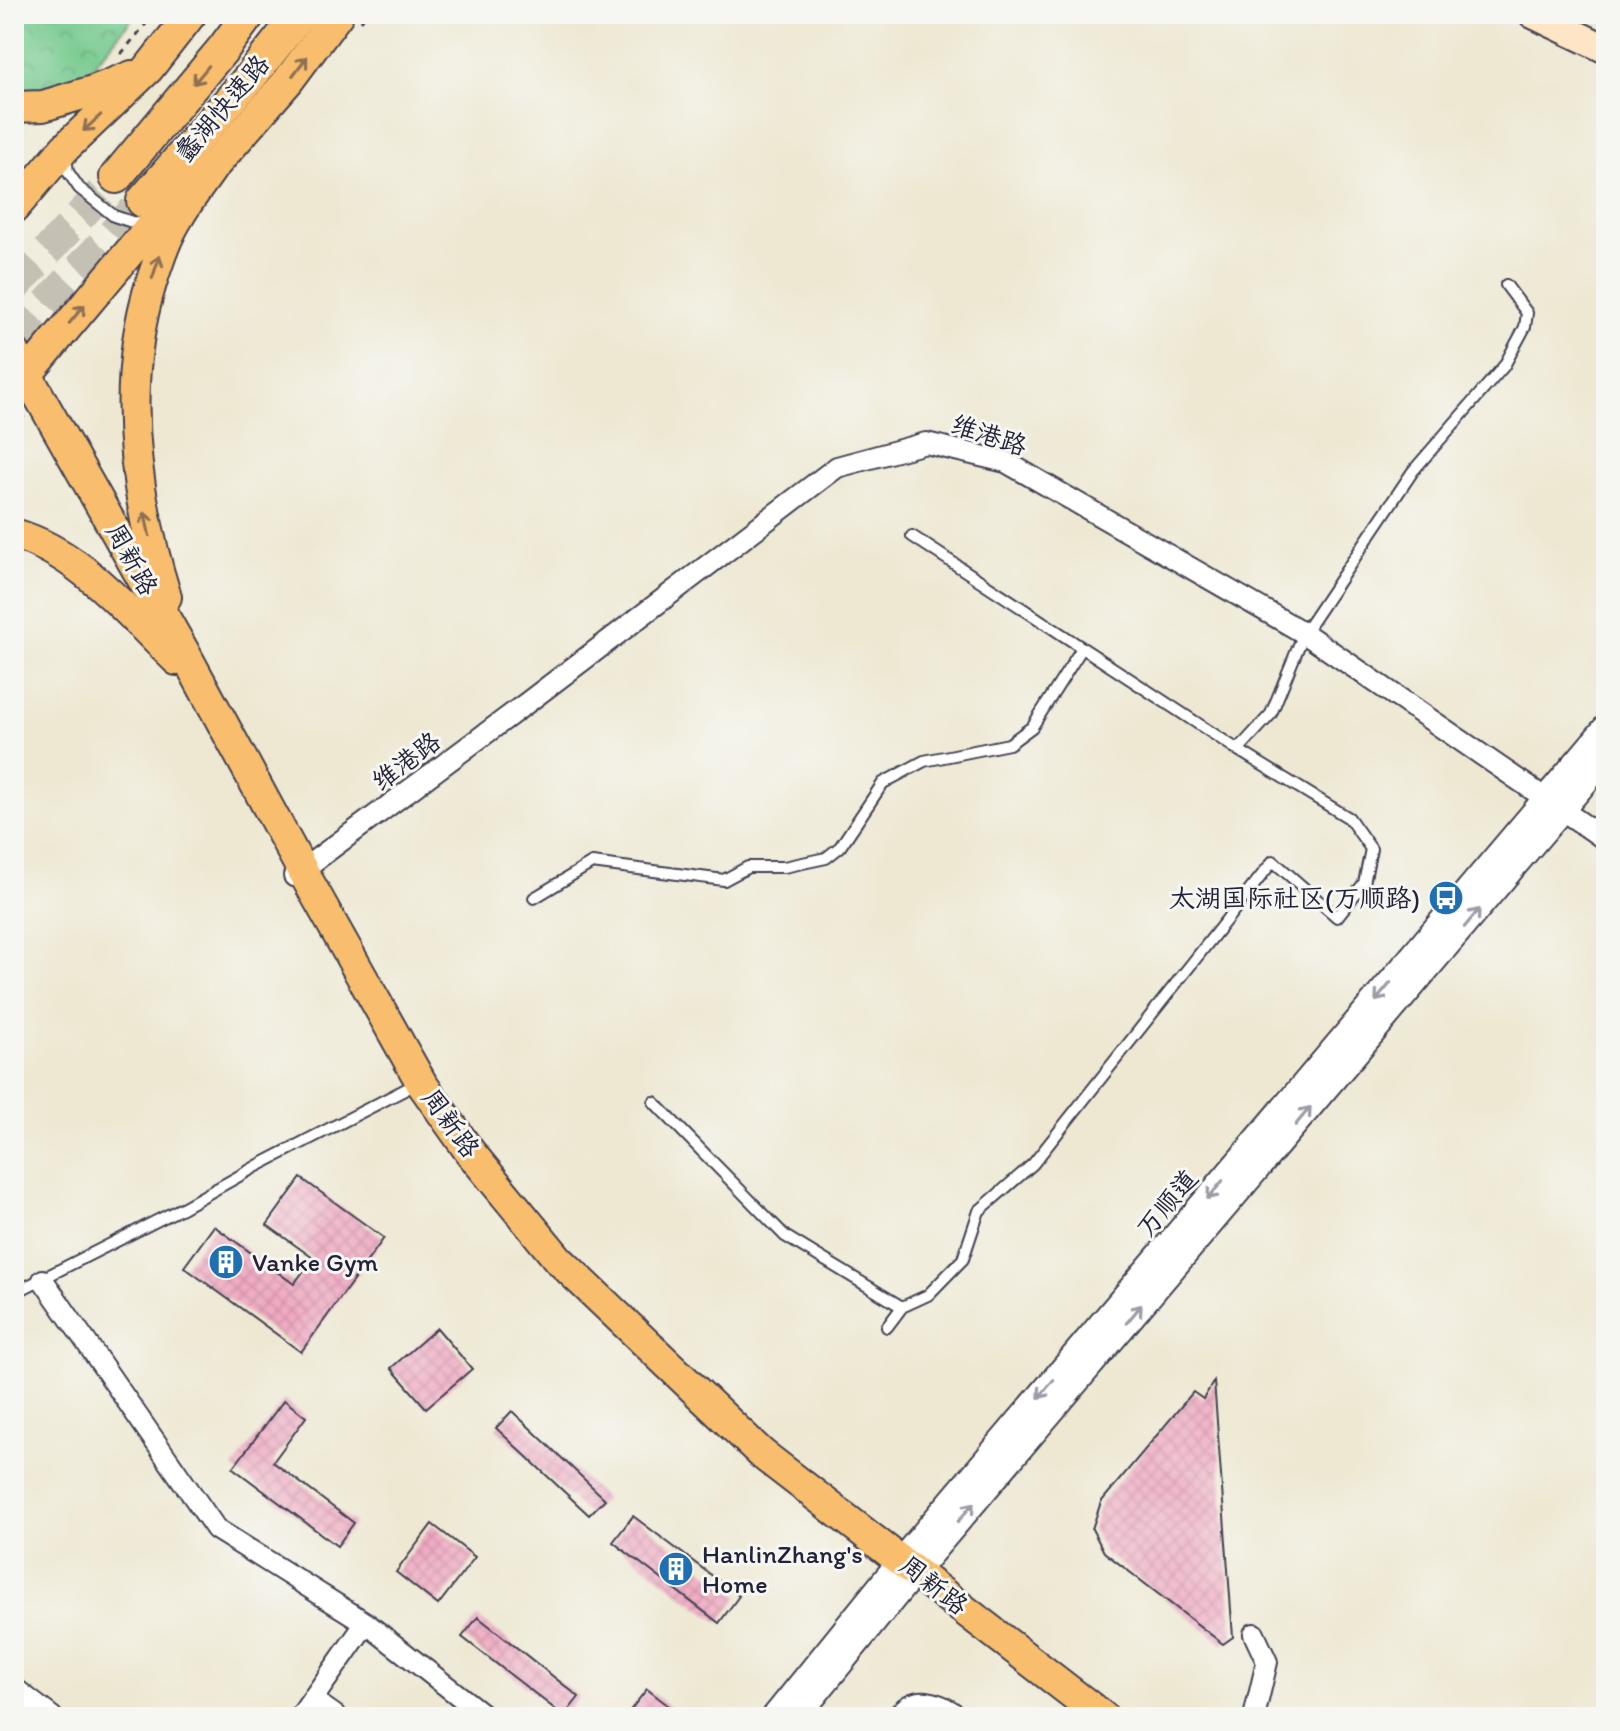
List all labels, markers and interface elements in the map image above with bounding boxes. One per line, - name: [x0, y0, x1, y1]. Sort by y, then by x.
- street label: 蠡湖快速路: [168, 48, 276, 168]
- one-way arrow: [291, 56, 308, 77]
- one-way arrow: [192, 65, 210, 85]
- one-way arrow: [82, 113, 102, 132]
- one-way arrow: [150, 255, 165, 280]
- one-way arrow: [68, 304, 86, 325]
- street label: 维港路: [947, 408, 1031, 462]
- one-way arrow: [139, 511, 154, 537]
- street label: 周新路: [99, 517, 165, 601]
- street label: 维港路: [365, 725, 447, 797]
- bus stop icon: 太湖国际社区(万顺路): [1427, 879, 1465, 917]
- place label: 太湖国际社区(万顺路): [1169, 882, 1420, 914]
- one-way arrow: [1462, 909, 1480, 929]
- one-way arrow: [1374, 982, 1392, 1002]
- street label: 周新路: [415, 1082, 487, 1164]
- one-way arrow: [1294, 1107, 1312, 1127]
- street label: 万顺道: [1130, 1163, 1204, 1243]
- one-way arrow: [1206, 1180, 1224, 1200]
- building icon: Vanke Gym: [207, 1243, 245, 1281]
- place label: Vanke Gym: [252, 1246, 378, 1278]
- one-way arrow: [1125, 1305, 1143, 1325]
- one-way arrow: [1038, 1378, 1056, 1398]
- one-way arrow: [957, 1503, 975, 1523]
- place label: HanlinZhang's Home: [702, 1538, 863, 1600]
- street label: 周新路: [893, 1548, 975, 1622]
- building icon: HanlinZhang's Home: [657, 1550, 695, 1588]

